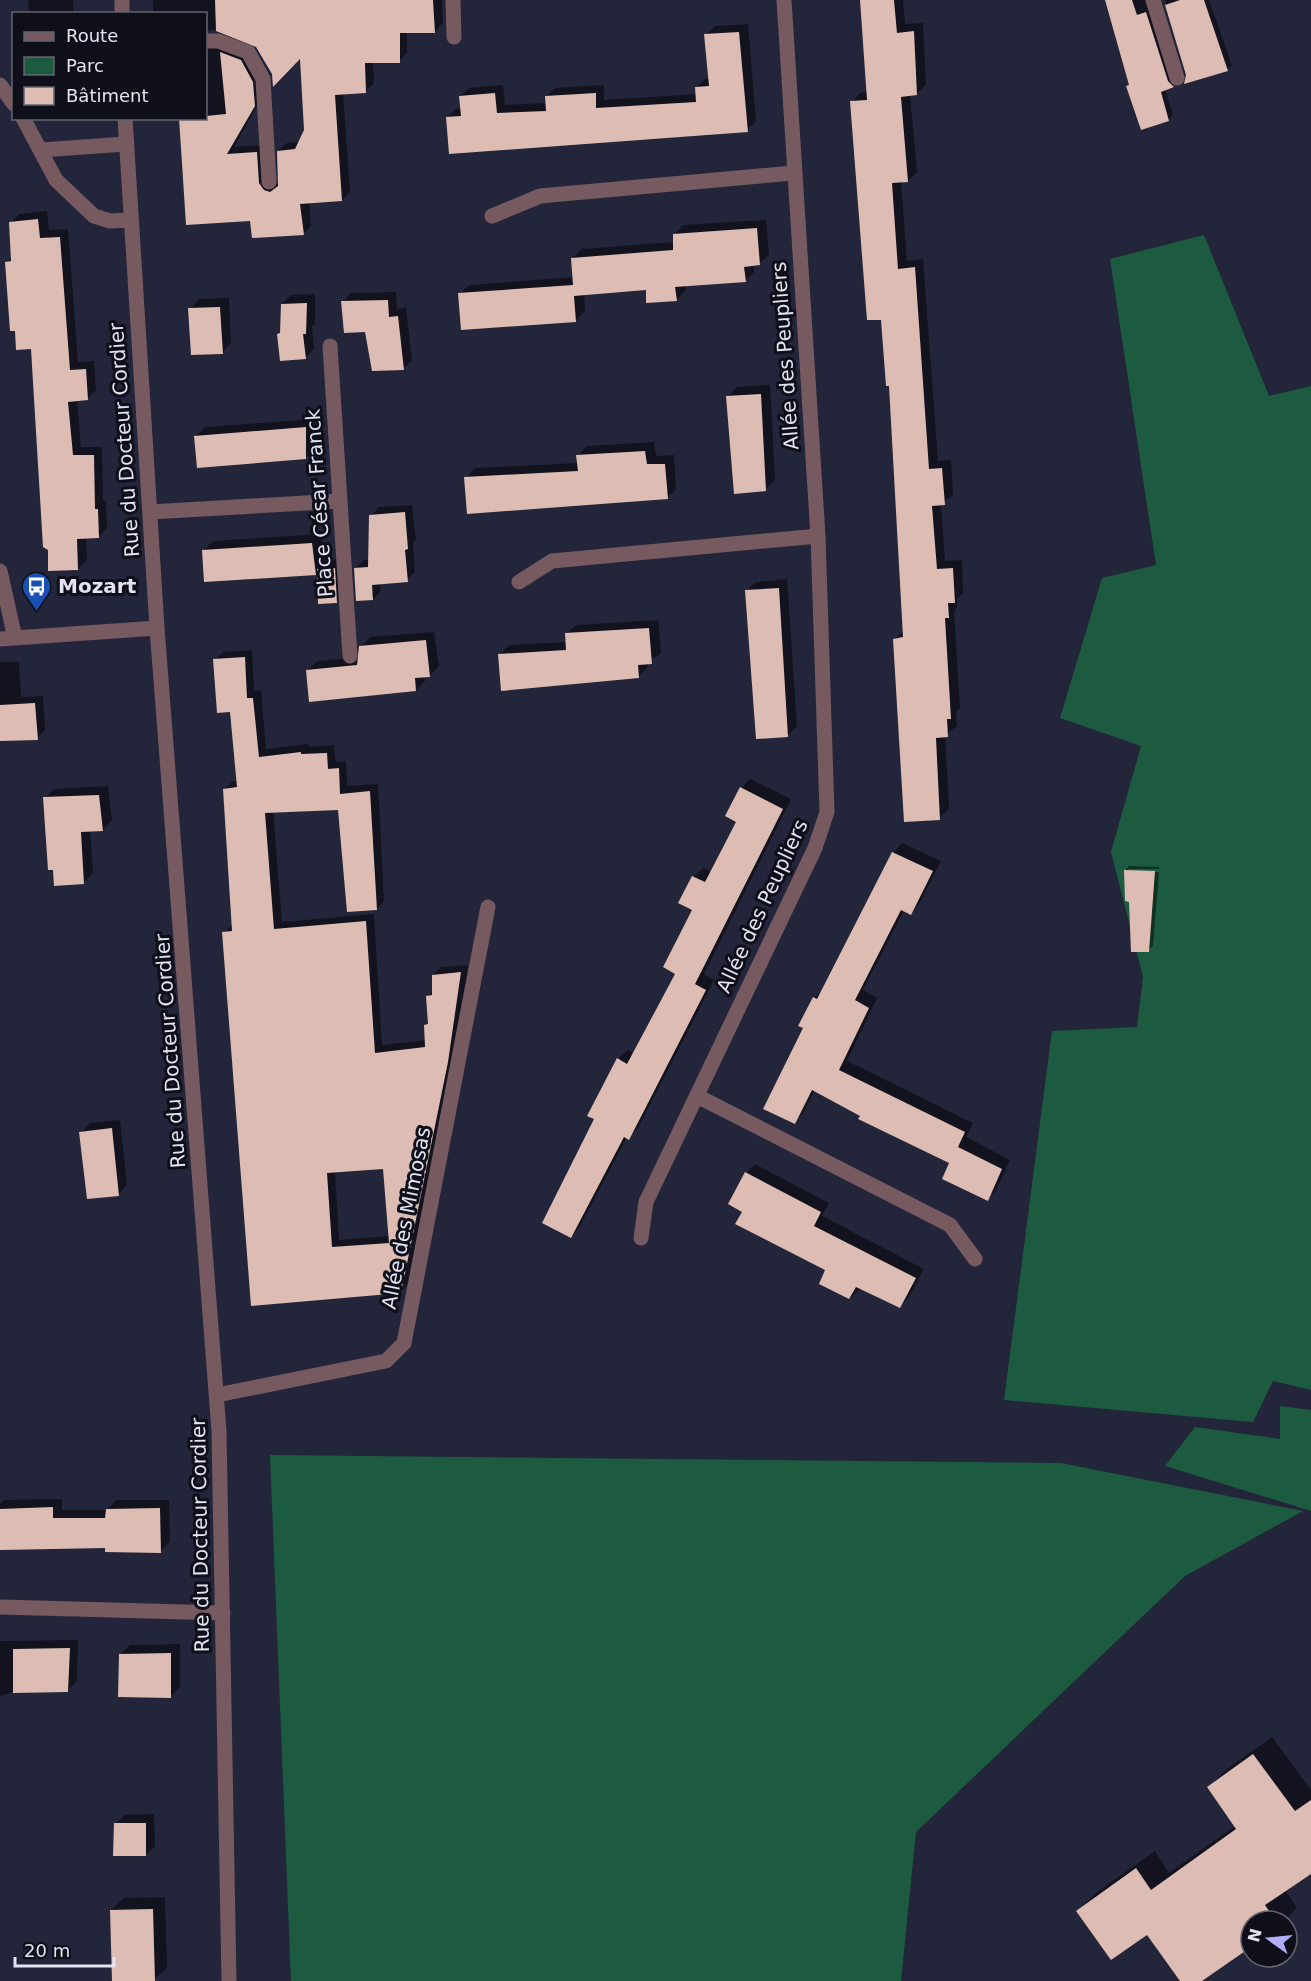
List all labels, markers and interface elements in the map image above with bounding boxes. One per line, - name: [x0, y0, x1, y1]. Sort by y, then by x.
- legend: [12, 12, 207, 120]
- text: Route: [66, 25, 118, 46]
- text: Parc: [66, 55, 104, 76]
- text: Bâtiment: [66, 85, 149, 106]
- street label: Allée des Peupliers: [766, 261, 804, 451]
- street label: Rue du Docteur Cordier: [104, 321, 144, 558]
- street label: Place César Franck: [300, 408, 338, 598]
- bus stop icon: Mozart: [21, 570, 53, 612]
- place label: Mozart: [58, 574, 137, 598]
- street label: Allée des Peupliers: [711, 815, 813, 997]
- street label: Rue du Docteur Cordier: [150, 932, 190, 1169]
- street label: Allée des Mimosas: [377, 1125, 435, 1311]
- street label: Rue du Docteur Cordier: [186, 1417, 214, 1653]
- north arrow: [1239, 1909, 1299, 1969]
- text: N: [1244, 1926, 1266, 1944]
- scale bar: [15, 1930, 114, 1968]
- text: 20 m: [24, 1940, 70, 1961]

